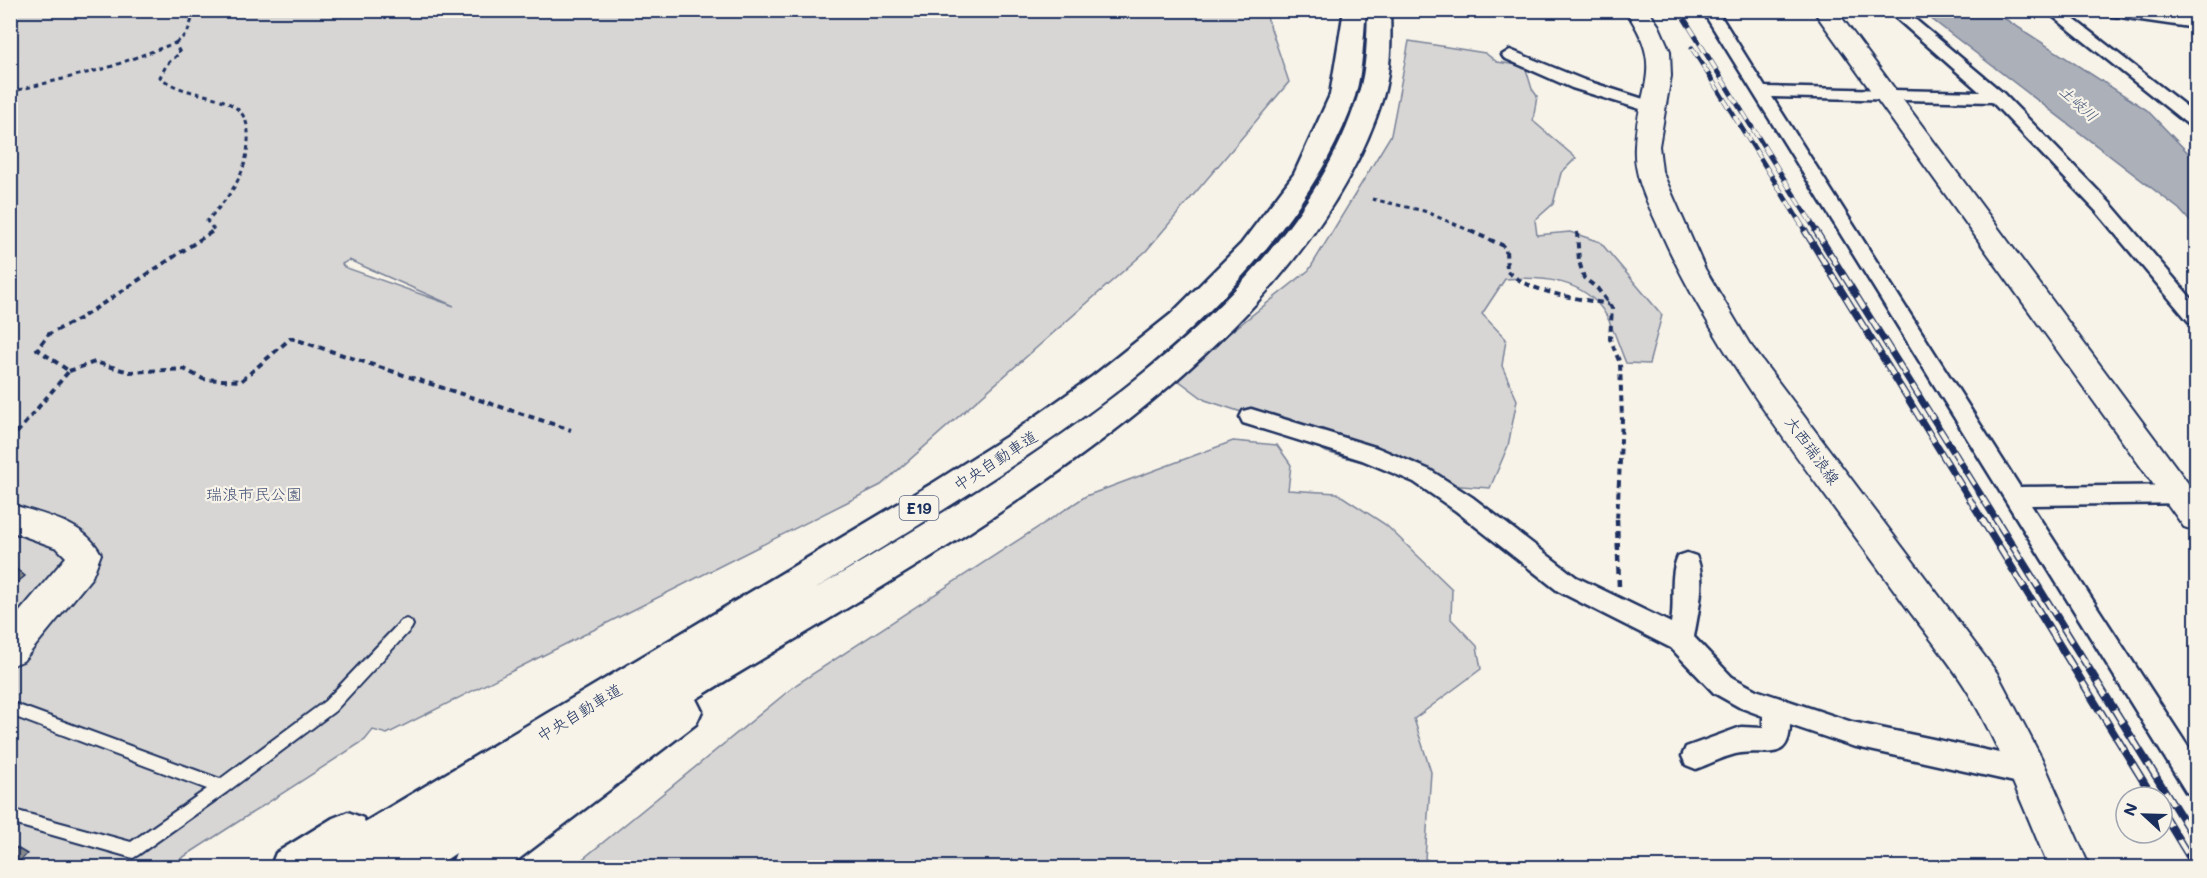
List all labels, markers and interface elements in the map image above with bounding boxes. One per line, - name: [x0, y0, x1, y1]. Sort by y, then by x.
- water label: 土岐川: [2056, 81, 2102, 125]
- street label: 大西瑞浪線: [1781, 411, 1845, 489]
- street label: 中央自動車道: [949, 425, 1041, 495]
- park label: 瑞浪市民公園: [206, 483, 302, 504]
- road number: E19: [900, 496, 938, 520]
- street label: 中央自動車道: [532, 678, 626, 746]
- north arrow: [2114, 785, 2174, 845]
- text: N: [2118, 800, 2142, 819]

